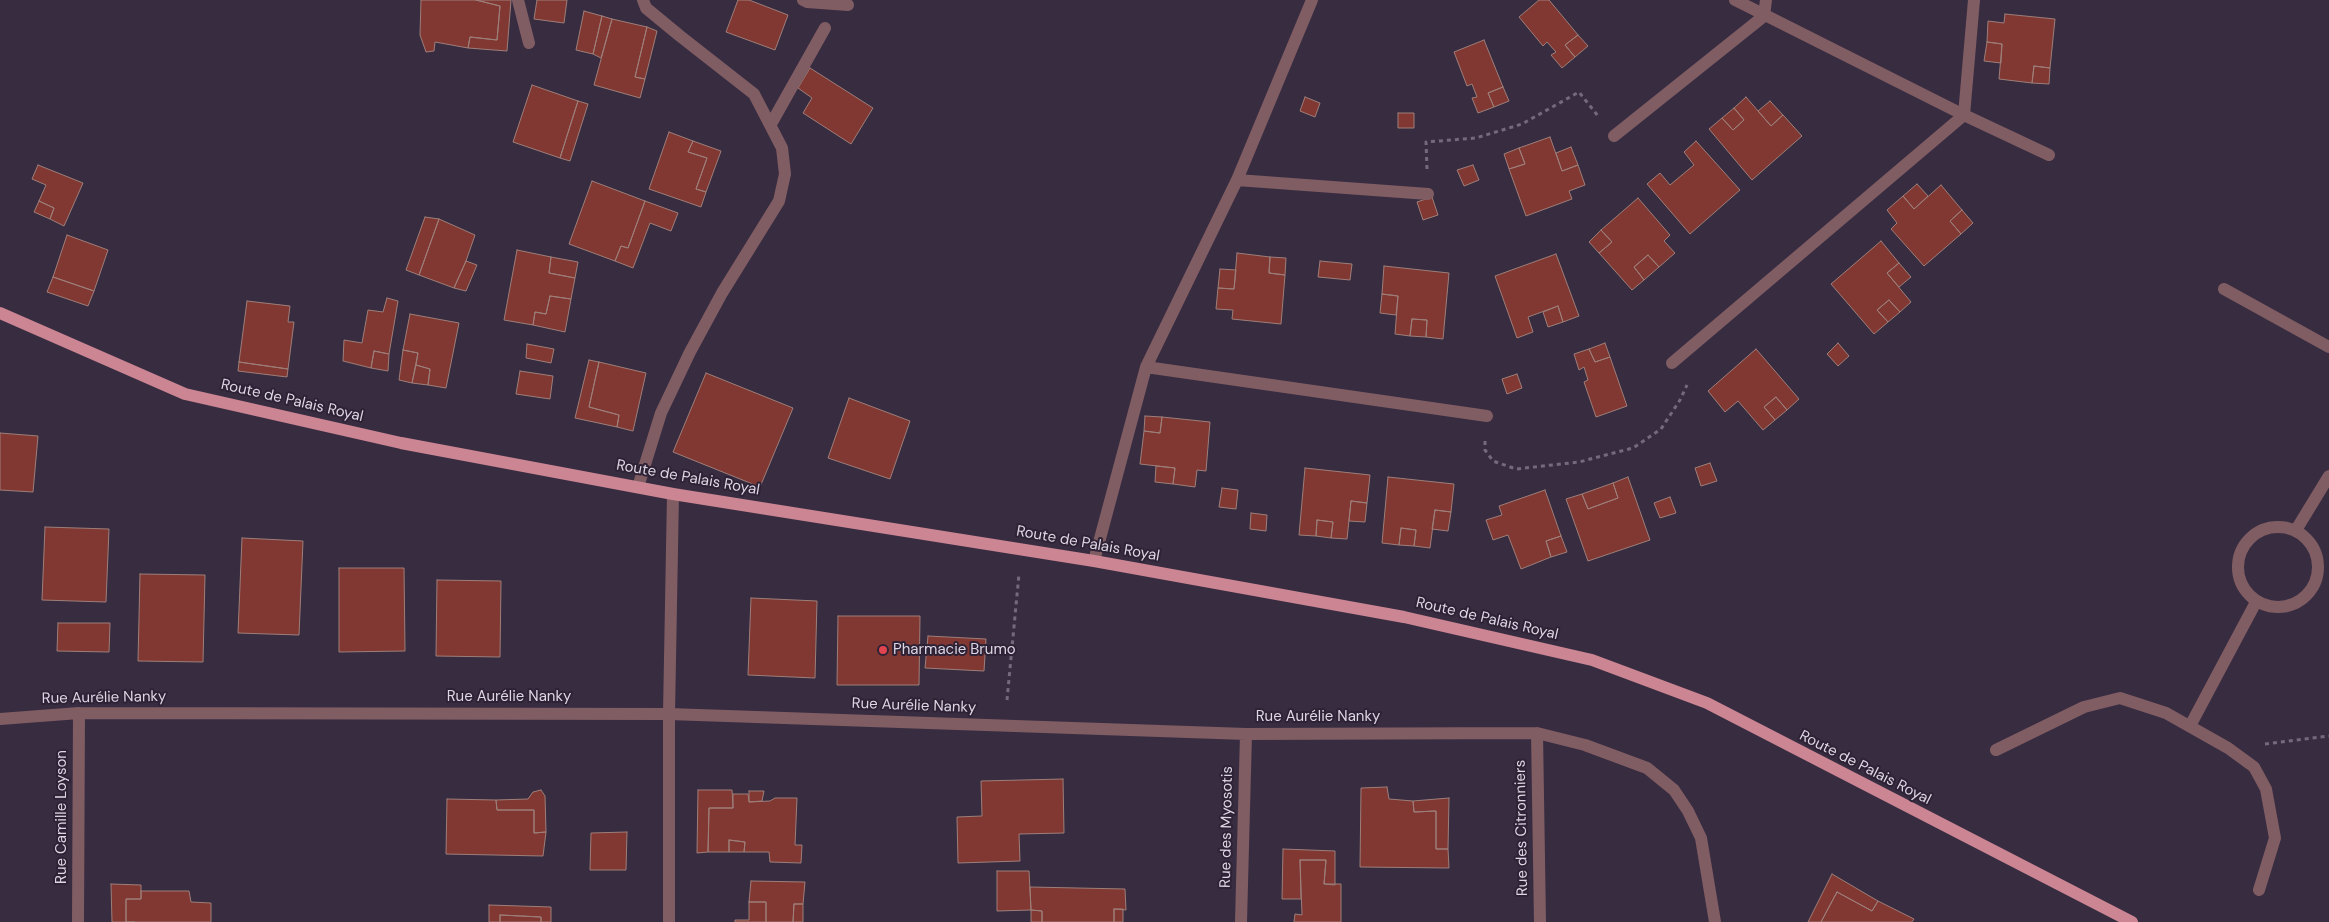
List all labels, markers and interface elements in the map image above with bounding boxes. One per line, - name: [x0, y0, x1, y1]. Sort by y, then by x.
- street label: Route de Palais Royal: [219, 376, 365, 426]
- street label: Route de Palais Royal: [615, 457, 761, 499]
- street label: Route de Palais Royal: [1015, 523, 1161, 565]
- street label: Route de Palais Royal: [1414, 594, 1560, 644]
- place label: Pharmacie Brumo: [893, 641, 1016, 659]
- marker: Pharmacie Brumo: [877, 644, 889, 656]
- street label: Rue Aurélie Nanky: [42, 688, 166, 708]
- street label: Rue Aurélie Nanky: [447, 688, 571, 706]
- street label: Rue Aurélie Nanky: [851, 695, 977, 717]
- street label: Rue Aurélie Nanky: [1256, 708, 1380, 726]
- street label: Route de Palais Royal: [1796, 727, 1934, 809]
- street label: Rue Camille Loyson: [53, 750, 71, 884]
- street label: Rue des Citronniers: [1512, 760, 1532, 896]
- street label: Rue des Myosotis: [1217, 766, 1237, 888]

